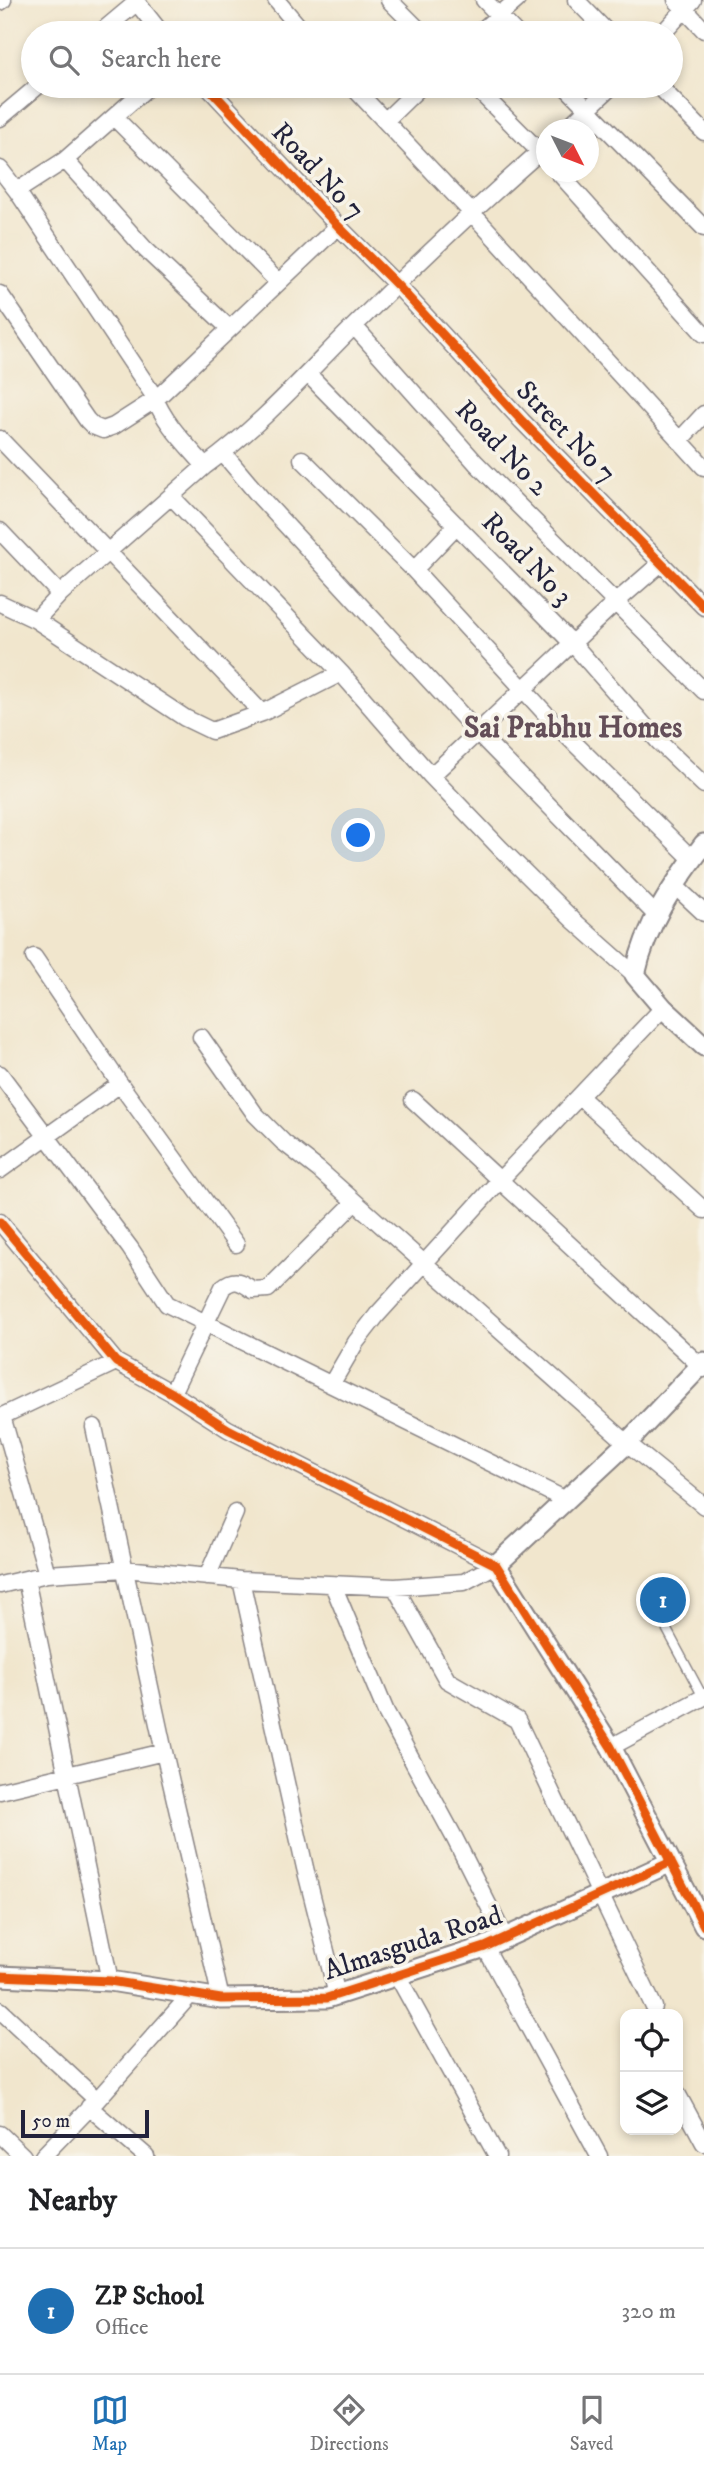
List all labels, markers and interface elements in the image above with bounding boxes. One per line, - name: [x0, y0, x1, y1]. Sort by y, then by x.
- search box: [21, 21, 683, 98]
- icon: search: [45, 41, 83, 79]
- text: Search here: [101, 43, 221, 76]
- street label: Road No 7: [264, 115, 372, 227]
- north arrow: [536, 119, 599, 182]
- street label: Street No 7: [509, 373, 623, 491]
- street label: Road No 2: [448, 393, 556, 503]
- street label: Road No 3: [474, 505, 580, 613]
- district label: Sai Prabhu Homes: [464, 710, 682, 747]
- your location: [341, 818, 375, 852]
- pin: 1: [640, 1574, 686, 1626]
- street label: Almasguda Road: [319, 1898, 507, 1988]
- map controls: [620, 2009, 683, 2135]
- button: locate: [620, 2009, 683, 2072]
- button: layers: [620, 2072, 683, 2135]
- scale bar: [21, 2107, 149, 2139]
- text: 50 m: [32, 2110, 70, 2133]
- text: Nearby: [28, 2183, 117, 2220]
- text: ZP School: [95, 2280, 204, 2313]
- text: 1: [47, 2297, 55, 2326]
- text: 320 m: [622, 2297, 676, 2326]
- text: Office: [95, 2313, 149, 2342]
- tab: Map: [91, 2391, 129, 2456]
- tab: Directions: [310, 2391, 389, 2456]
- tab: Saved: [570, 2391, 613, 2456]

